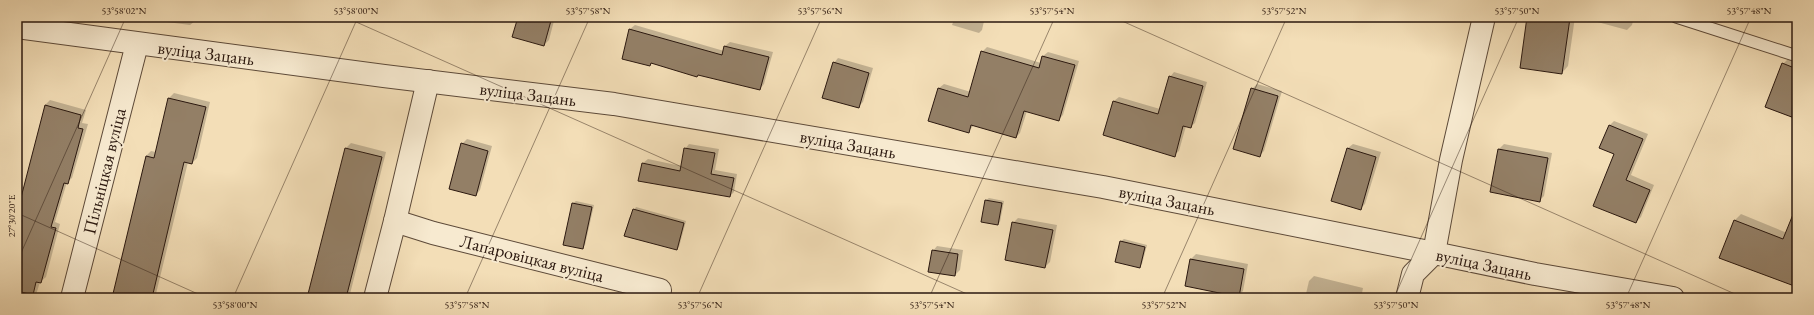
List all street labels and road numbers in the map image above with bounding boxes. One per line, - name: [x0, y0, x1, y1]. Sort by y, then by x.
- street label: вуліца Зацань: [156, 36, 256, 70]
- street label: вуліца Зацань: [478, 77, 578, 111]
- street label: Пільніцкая вуліца: [77, 105, 131, 237]
- street label: вуліца Зацань: [798, 124, 898, 164]
- street label: вуліца Зацань: [1117, 179, 1217, 221]
- street label: Лапаровіцкая вуліца: [458, 229, 607, 287]
- street label: вуліца Зацань: [1434, 243, 1534, 285]

